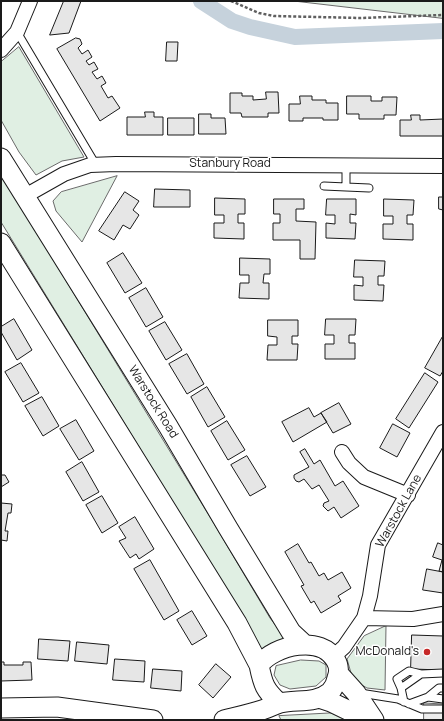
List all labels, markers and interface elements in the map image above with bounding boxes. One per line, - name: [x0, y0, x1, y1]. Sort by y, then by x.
- street label: Stanbury Road: [189, 157, 271, 171]
- street label: Warstock Road: [125, 363, 181, 441]
- street label: Warstock Lane: [373, 472, 425, 550]
- place label: McDonald's: [356, 645, 419, 659]
- marker: McDonald's: [422, 647, 432, 657]

